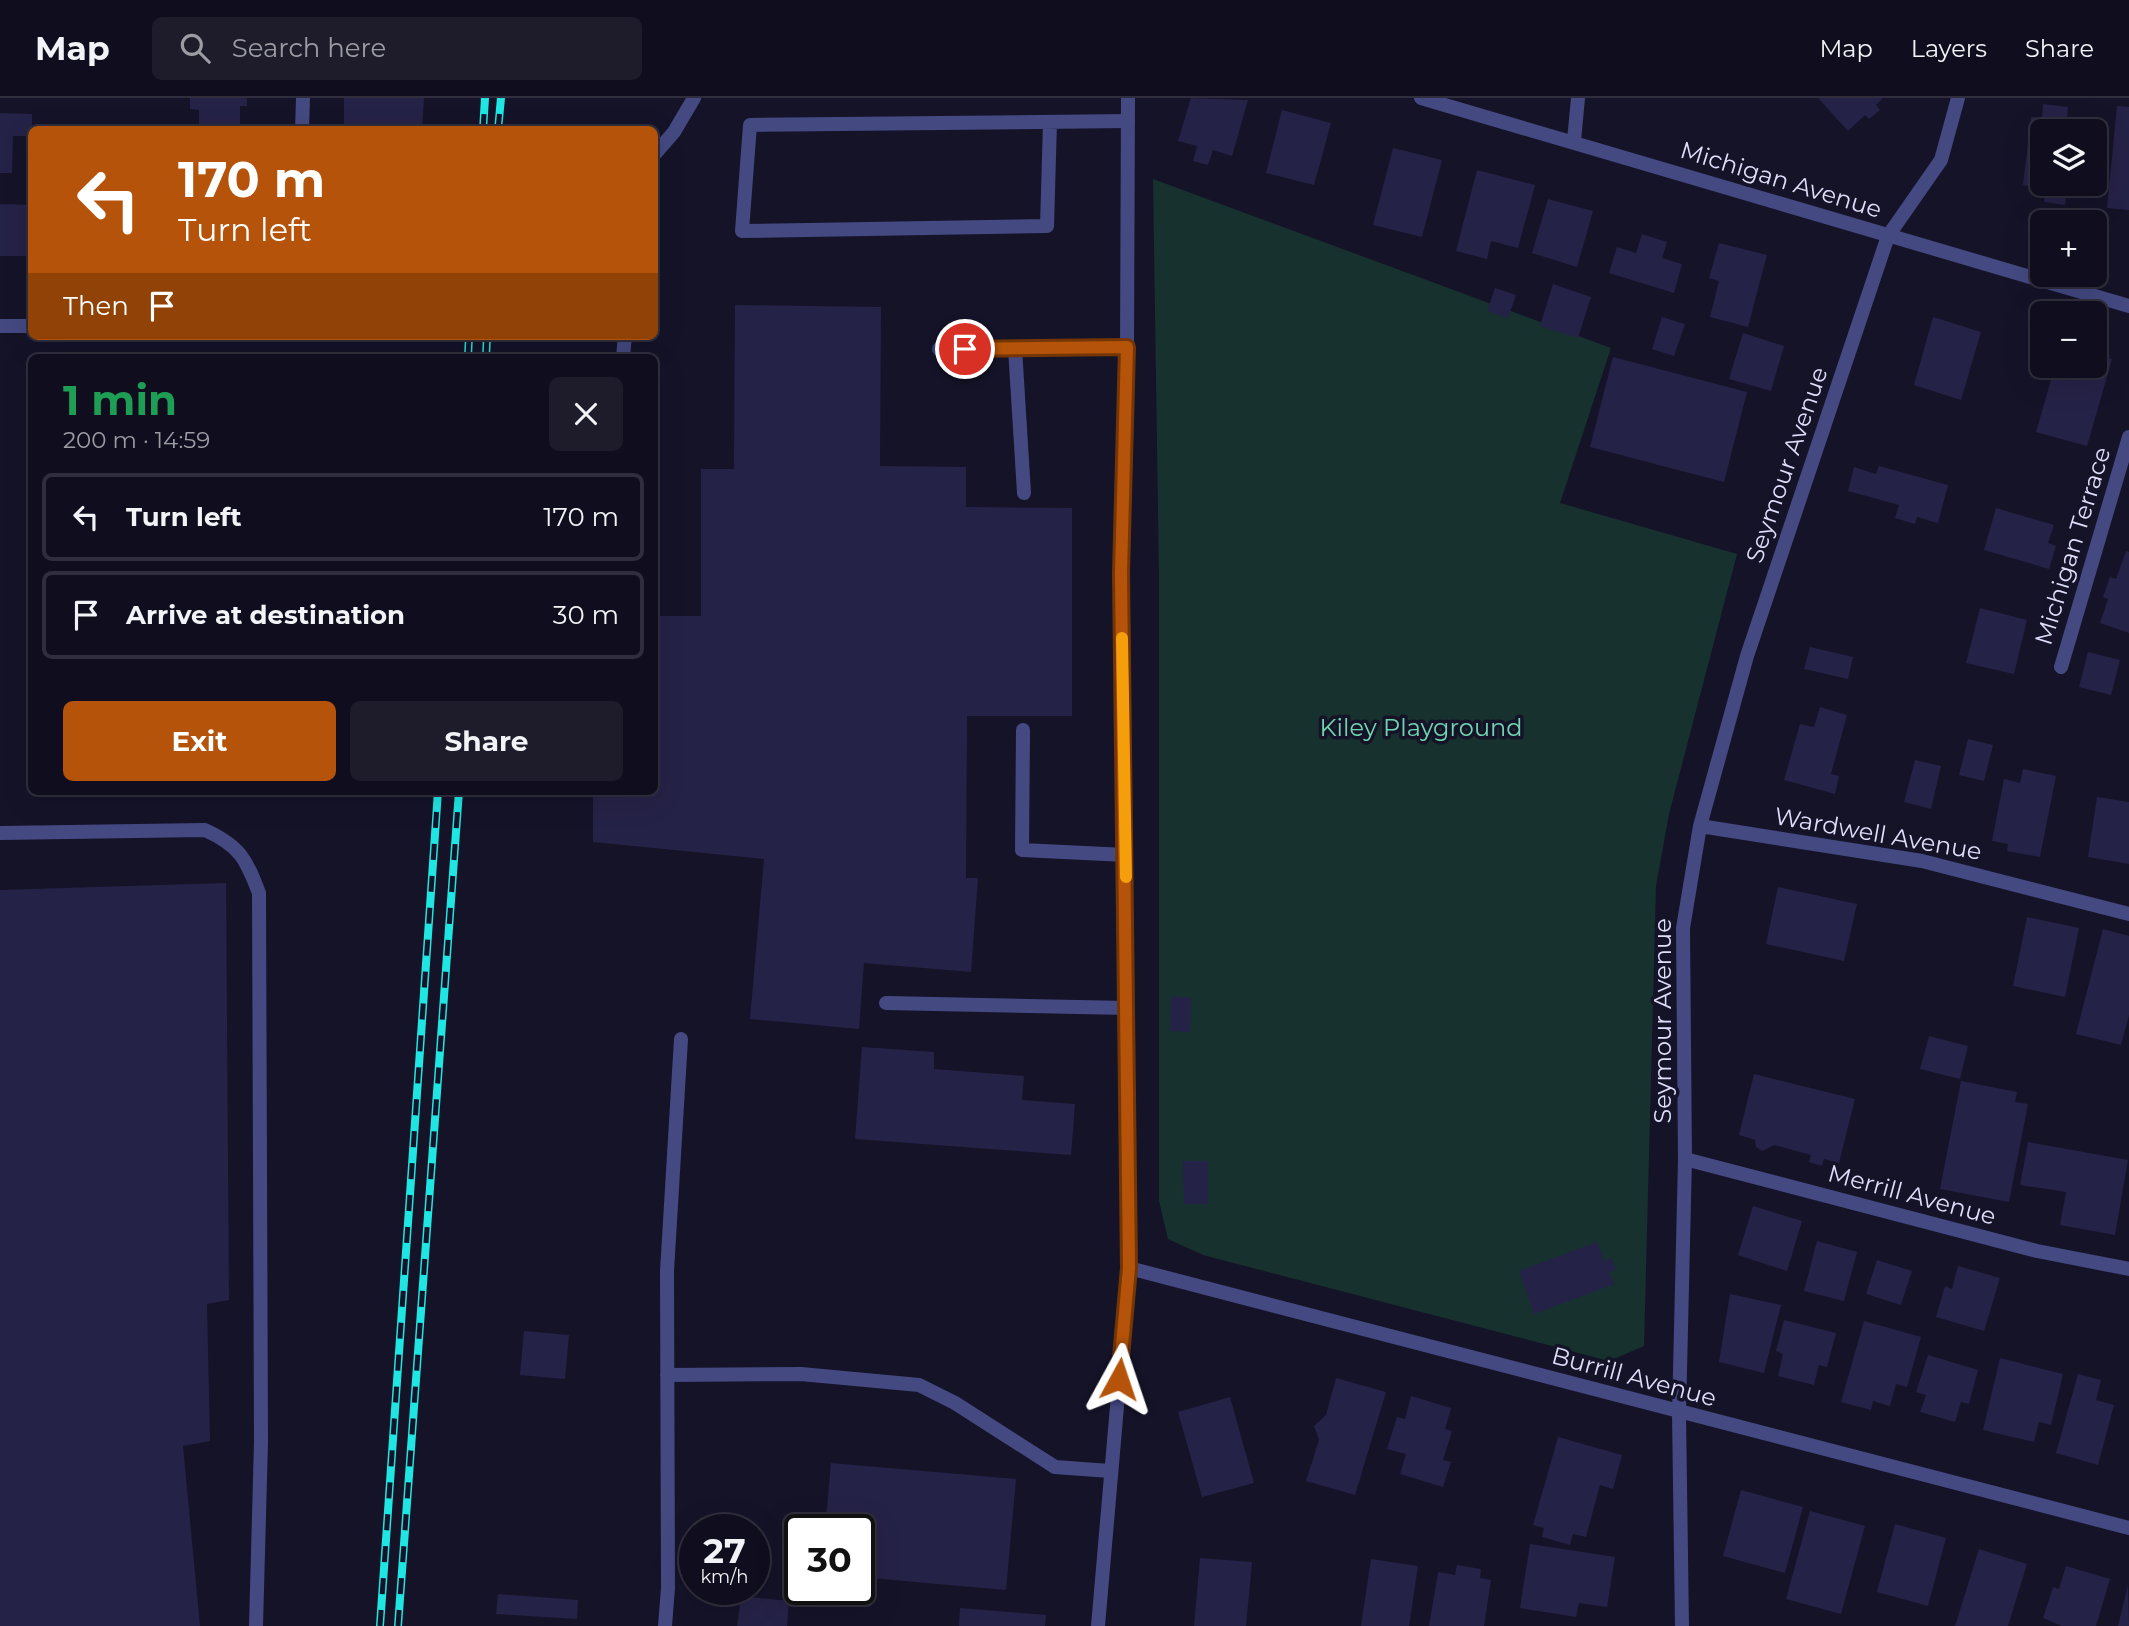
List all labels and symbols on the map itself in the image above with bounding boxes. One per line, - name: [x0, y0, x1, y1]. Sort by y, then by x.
- street label: Michigan Avenue: [1677, 135, 1885, 224]
- pin: [935, 319, 995, 379]
- street label: Seymour Avenue: [1739, 363, 1834, 567]
- street label: Michigan Terrace: [2029, 443, 2116, 648]
- park label: Kiley Playground: [1319, 713, 1523, 742]
- street label: Wardwell Avenue: [1772, 801, 1984, 866]
- street label: Seymour Avenue: [1648, 918, 1677, 1124]
- street label: Merrill Avenue: [1825, 1158, 1999, 1231]
- street label: Burrill Avenue: [1549, 1341, 1720, 1412]
- position arrow: [1082, 1342, 1156, 1416]
- speed limit sign: 30: [784, 1514, 875, 1605]

